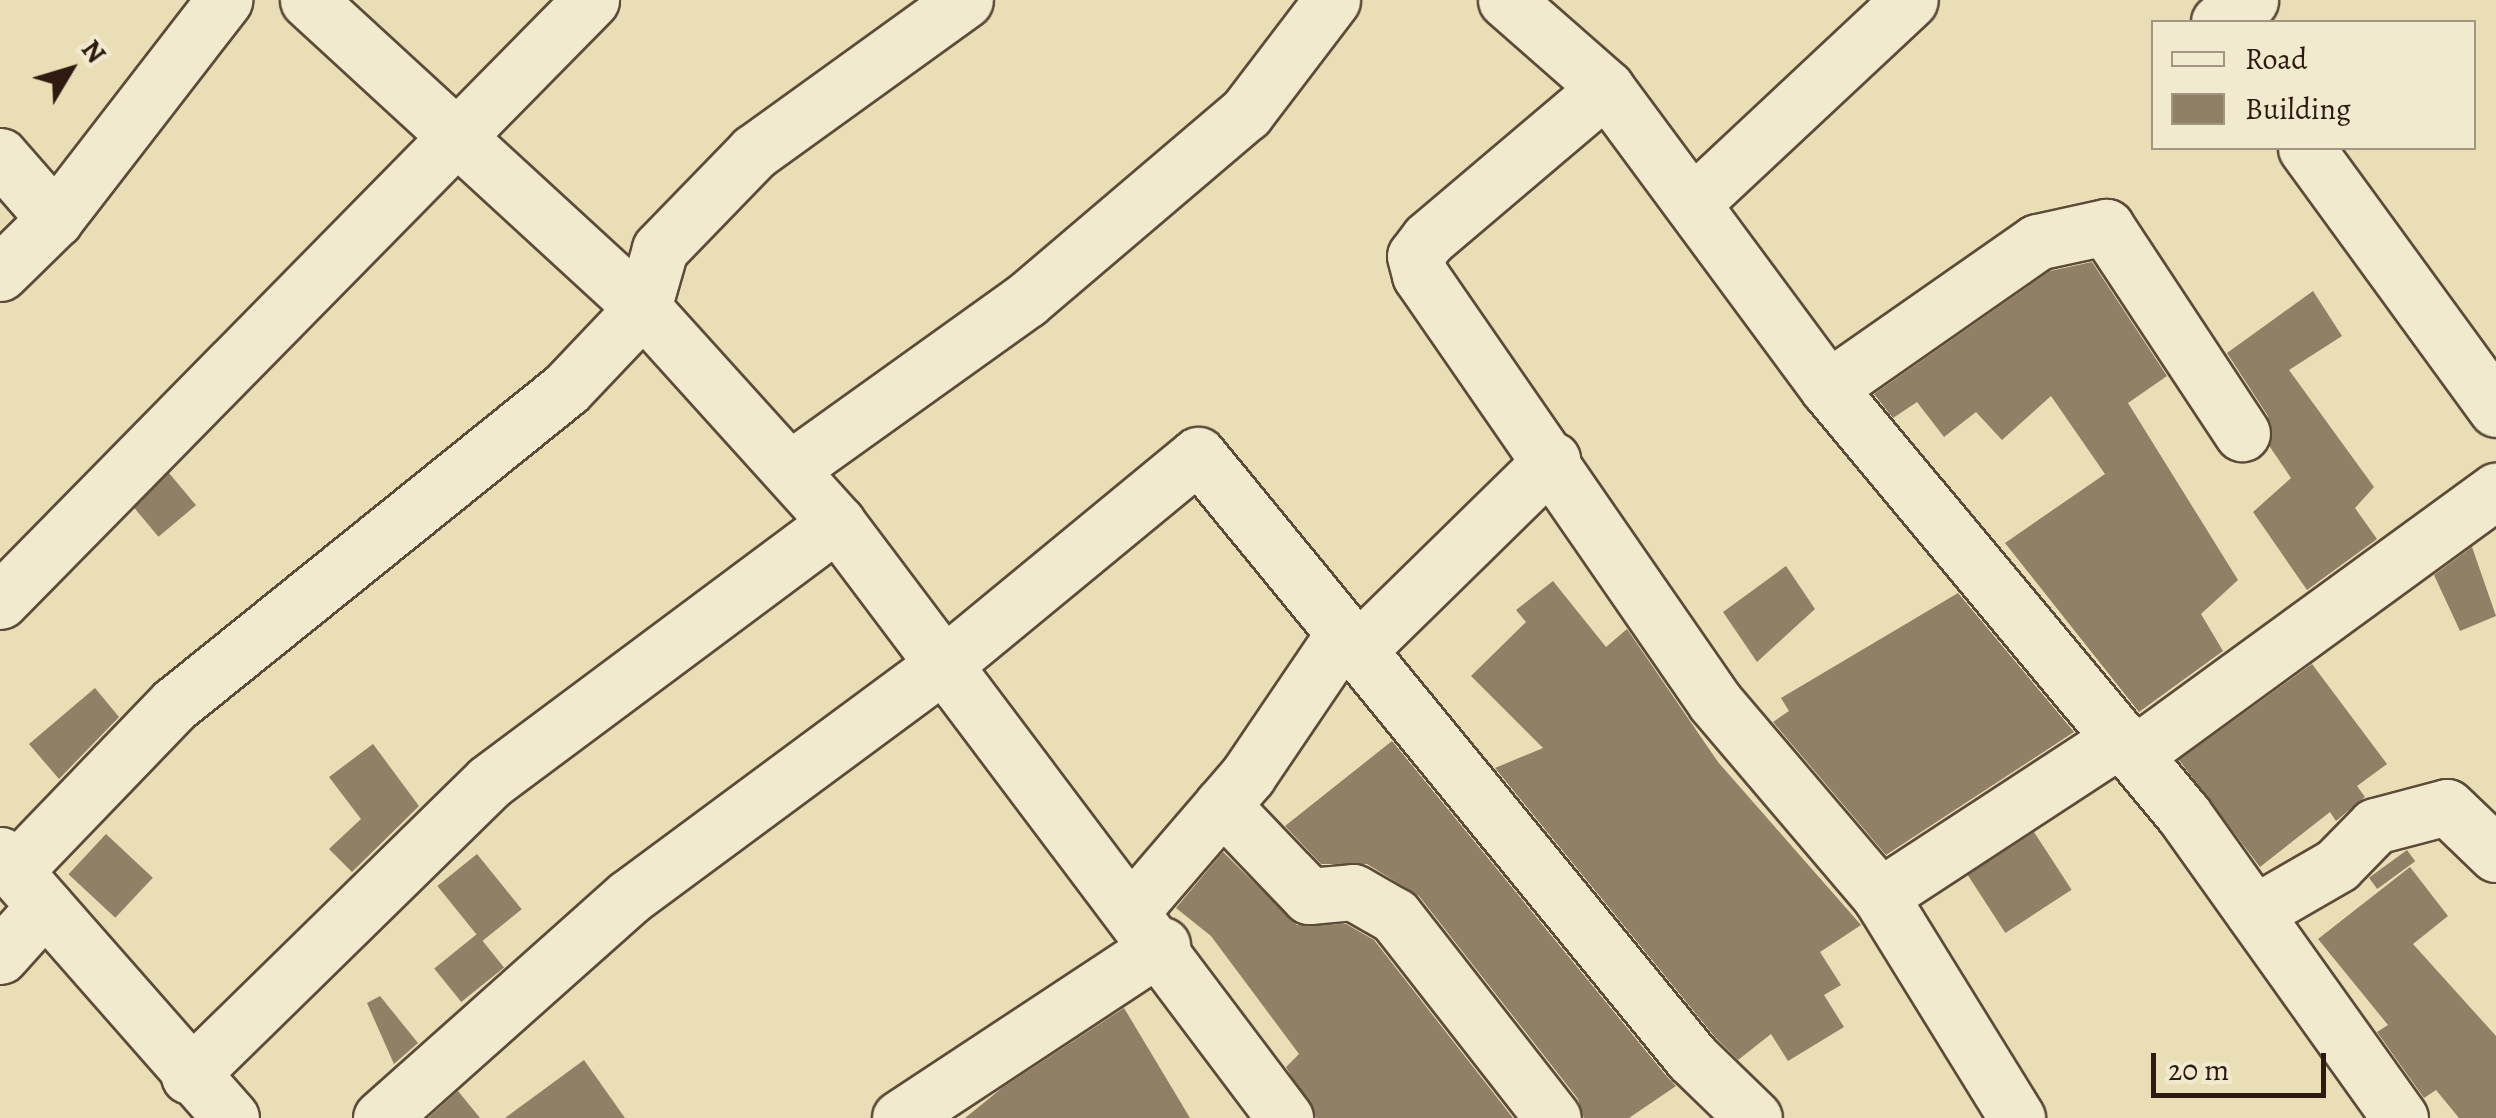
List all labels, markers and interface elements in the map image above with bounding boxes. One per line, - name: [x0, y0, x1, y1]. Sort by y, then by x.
- north arrow: [20, 20, 120, 120]
- legend: [2151, 20, 2476, 150]
- text: N: [72, 32, 115, 71]
- text: Road: [2245, 39, 2307, 79]
- text: Building: [2245, 89, 2351, 129]
- scale bar: [2156, 1033, 2331, 1095]
- text: 20 m: [2168, 1050, 2229, 1090]

